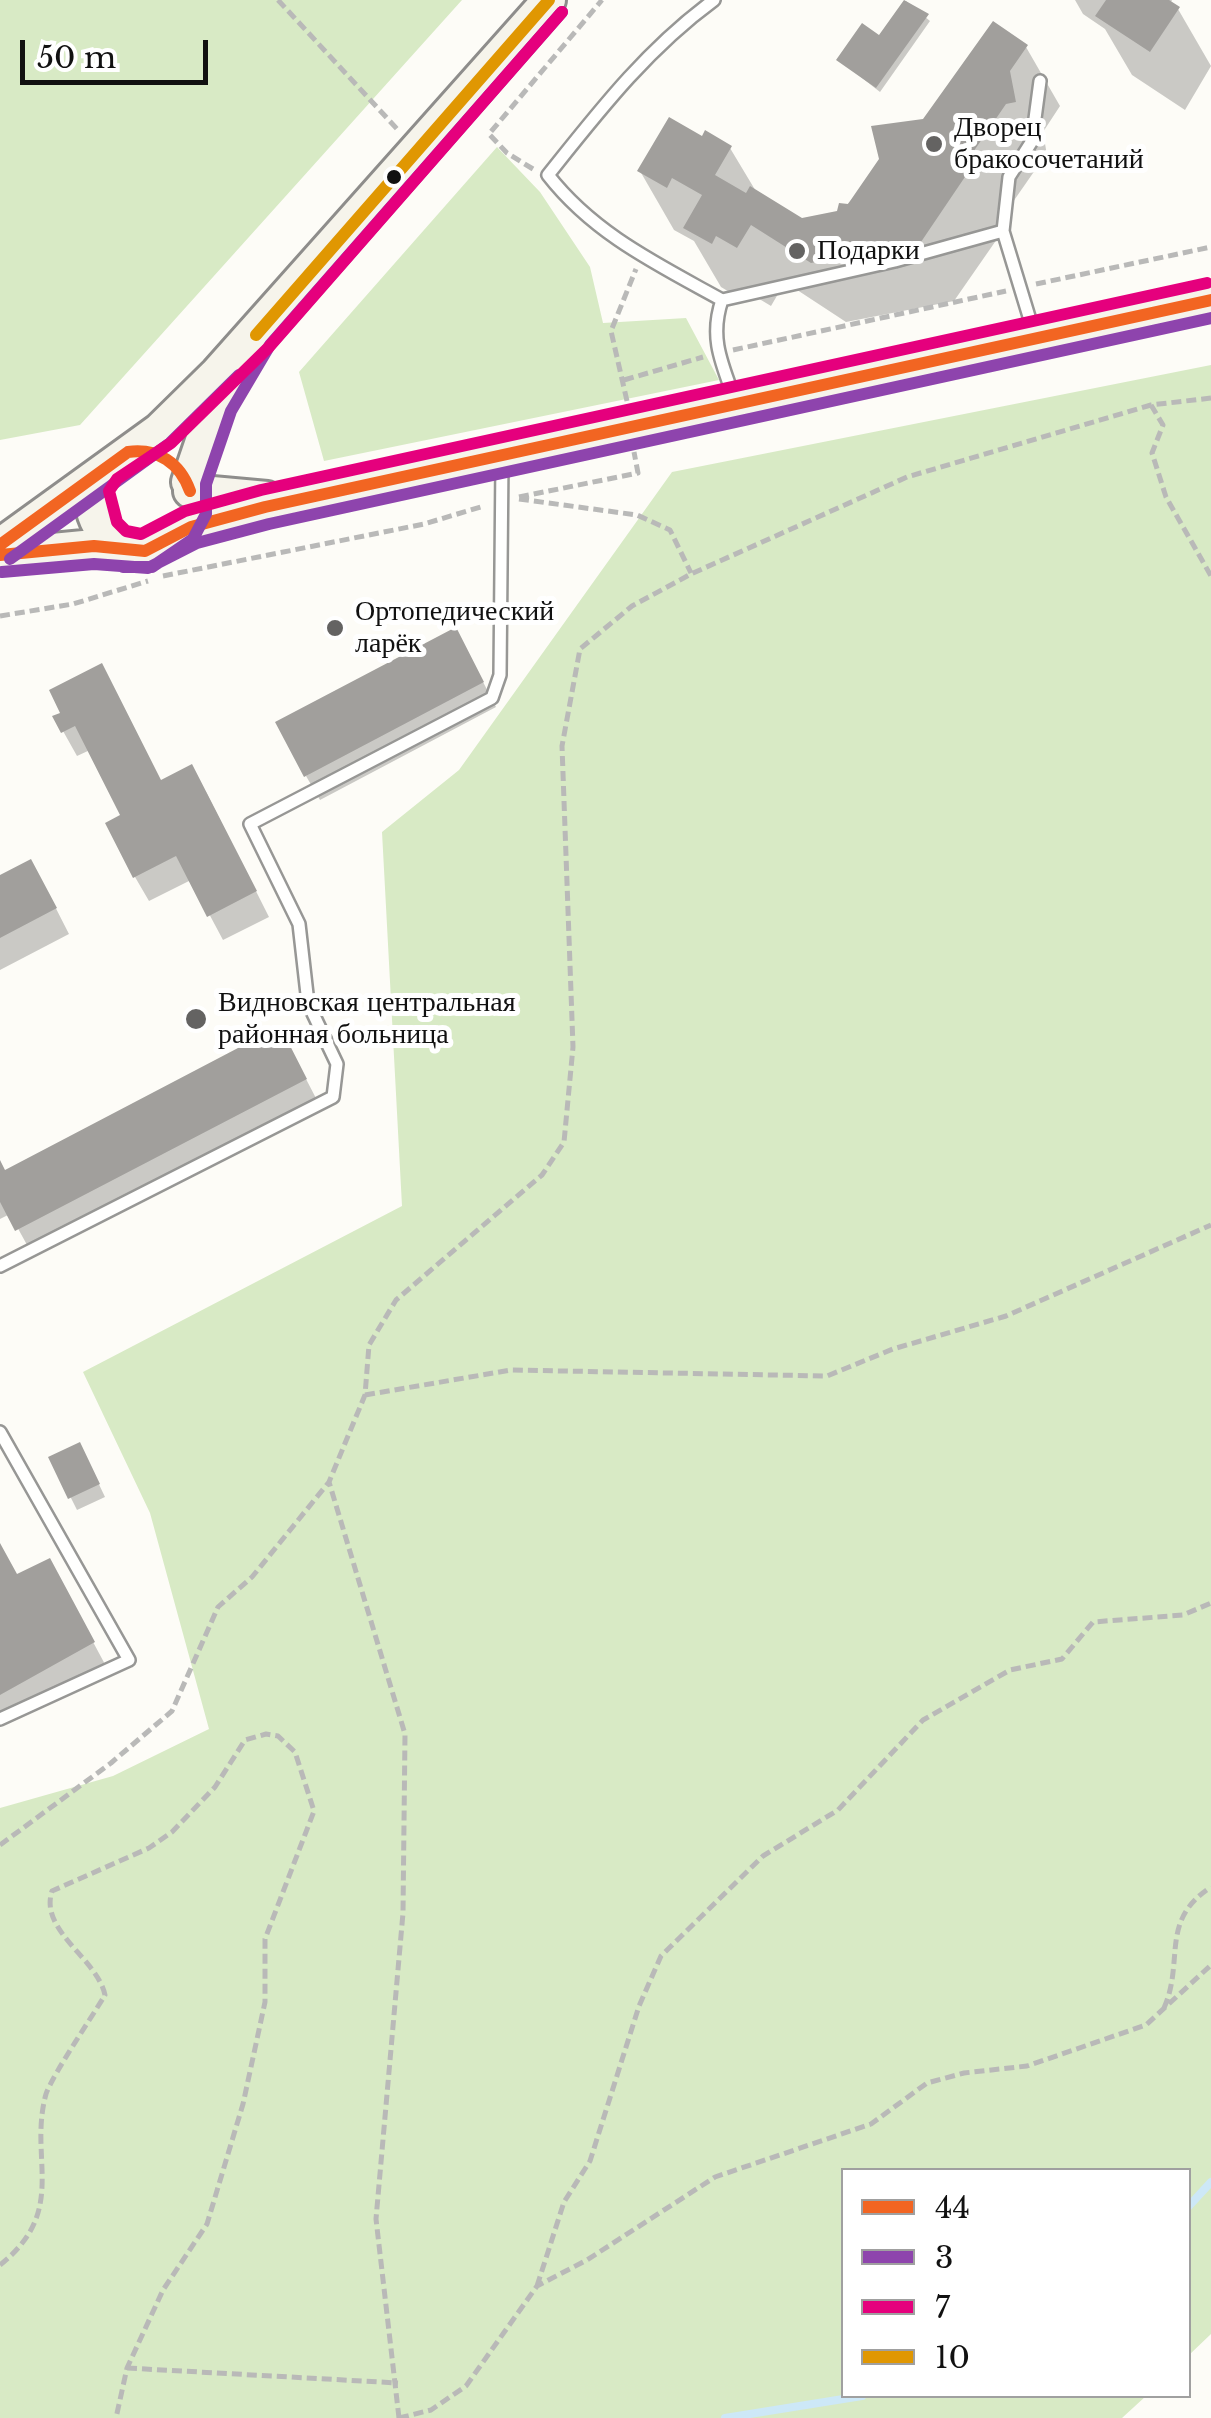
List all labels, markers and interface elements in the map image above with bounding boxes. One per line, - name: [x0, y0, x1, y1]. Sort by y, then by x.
- scale bar: [25, 20, 212, 82]
- text: 50 m: [37, 39, 116, 76]
- place label: Дворец бракосочетаний: [954, 111, 1144, 177]
- marker: Дворец бракосочетаний: [923, 133, 945, 155]
- unlabelled marker: [384, 167, 404, 187]
- place label: Подарки: [817, 234, 920, 268]
- marker: Подарки: [786, 240, 808, 262]
- place label: Ортопедический ларёк: [355, 595, 554, 661]
- marker: Ортопедический ларёк: [324, 617, 346, 639]
- place label: Видновская центральная районная больница: [218, 986, 516, 1052]
- marker: Видновская центральная районная больница: [183, 1006, 209, 1032]
- legend: [841, 2168, 1191, 2398]
- text: 44: [935, 2189, 970, 2226]
- text: 3: [935, 2239, 953, 2276]
- text: 7: [935, 2289, 950, 2326]
- text: 10: [935, 2339, 970, 2376]

